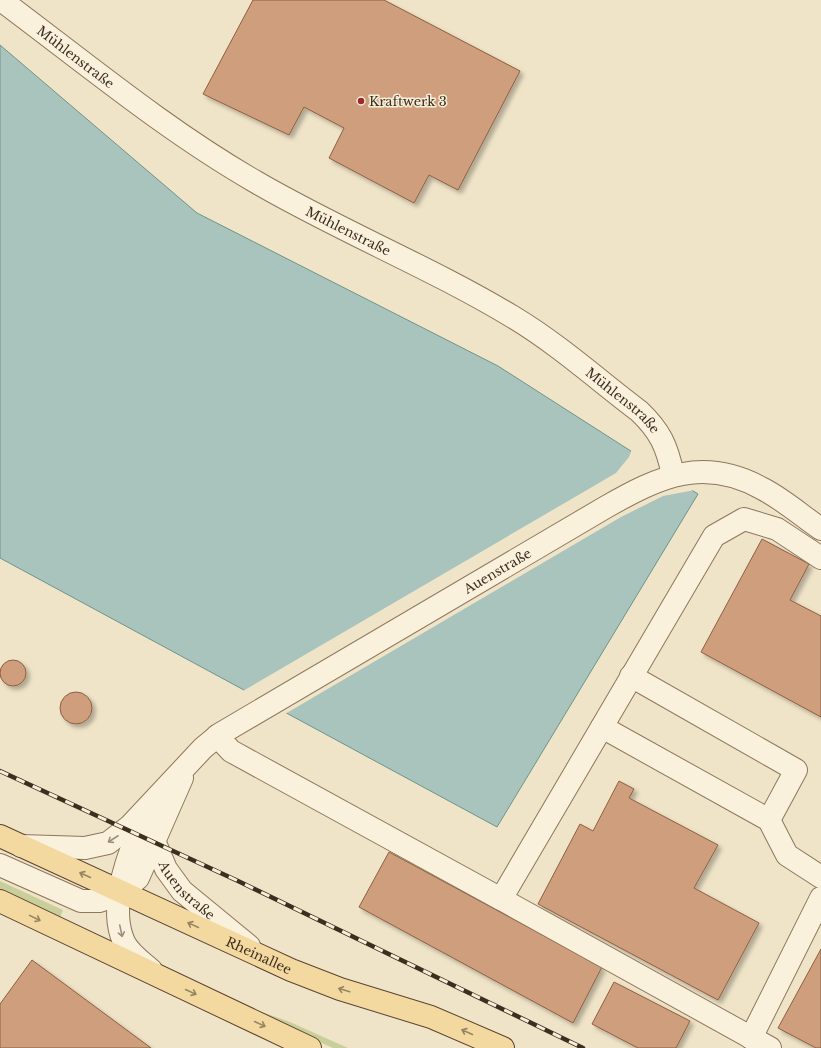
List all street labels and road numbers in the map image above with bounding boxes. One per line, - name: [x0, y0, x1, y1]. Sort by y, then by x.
- street label: Mühlenstraße: [34, 22, 118, 92]
- street label: Mühlenstraße: [303, 202, 394, 259]
- street label: Mühlenstraße: [582, 364, 664, 437]
- street label: Auenstraße: [460, 544, 534, 598]
- street label: Auenstraße: [155, 857, 219, 923]
- street label: Rheinallee: [223, 933, 295, 978]

